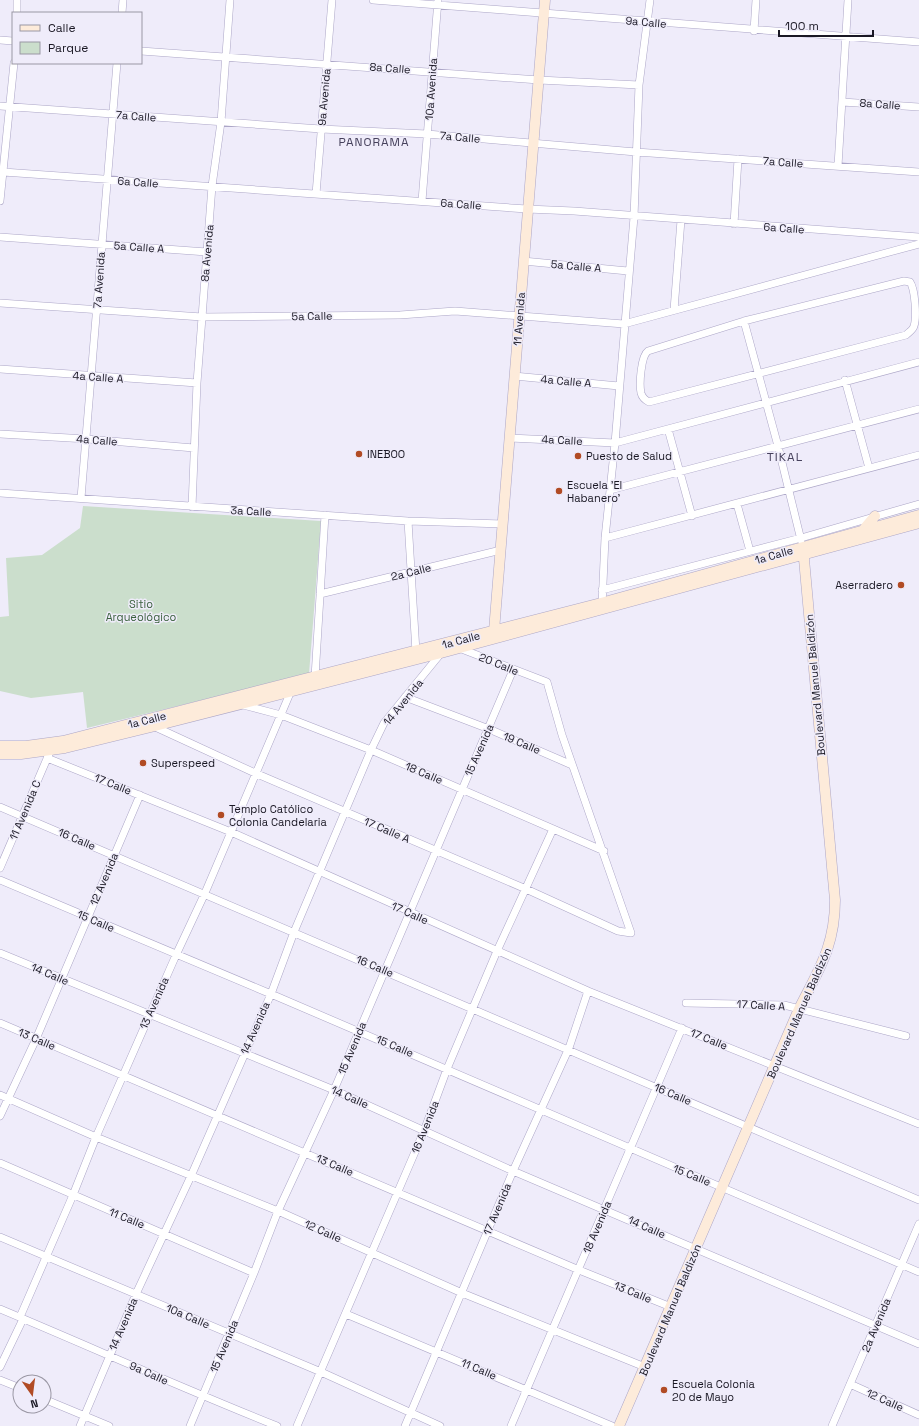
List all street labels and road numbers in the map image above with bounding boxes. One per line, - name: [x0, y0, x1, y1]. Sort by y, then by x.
- street label: 9a Calle: [625, 13, 667, 31]
- street label: 10a Avenida: [422, 57, 440, 121]
- street label: 8a Calle: [369, 60, 411, 76]
- street label: 9a Avenida: [315, 67, 334, 126]
- street label: 8a Calle: [859, 96, 901, 112]
- street label: 7a Calle: [115, 108, 157, 124]
- street label: 7a Calle: [439, 128, 481, 146]
- street label: 7a Calle: [762, 154, 804, 170]
- street label: 6a Calle: [117, 174, 159, 190]
- street label: 6a Calle: [440, 196, 482, 212]
- street label: 6a Calle: [763, 220, 805, 236]
- street label: 8a Avenida: [198, 223, 217, 282]
- street label: 5a Calle A: [113, 238, 165, 256]
- street label: 7a Avenida: [90, 250, 108, 309]
- street label: 5a Calle A: [550, 257, 602, 275]
- street label: 11 Avenida: [510, 291, 528, 346]
- street label: 5a Calle: [291, 309, 333, 323]
- street label: 4a Calle A: [72, 368, 124, 386]
- street label: 4a Calle A: [540, 372, 592, 390]
- street label: 4a Calle: [76, 432, 118, 448]
- street label: 4a Calle: [541, 432, 583, 448]
- street label: 3a Calle: [230, 503, 272, 519]
- street label: 1a Calle: [753, 543, 795, 567]
- street label: 2a Calle: [389, 560, 433, 584]
- street label: Boulevard Manuel Baldizón: [802, 614, 828, 756]
- street label: 1a Calle: [440, 628, 482, 652]
- street label: 20 Calle: [477, 650, 521, 678]
- street label: 14 Avenida: [380, 675, 426, 728]
- street label: 1a Calle: [126, 708, 168, 732]
- street label: 15 Avenida: [461, 721, 497, 778]
- street label: 19 Calle: [501, 729, 543, 757]
- street label: 18 Calle: [403, 759, 445, 787]
- street label: 17 Calle: [92, 770, 134, 798]
- street label: 11 Avenida C: [6, 778, 44, 842]
- street label: 17 Calle A: [362, 814, 412, 846]
- street label: 16 Calle: [56, 825, 98, 853]
- street label: 12 Avenida: [87, 850, 122, 907]
- street label: 17 Calle: [389, 899, 431, 927]
- street label: 15 Calle: [75, 907, 117, 935]
- street label: Boulevard Manuel Baldizón: [764, 945, 834, 1081]
- street label: 16 Calle: [354, 952, 396, 980]
- street label: 14 Calle: [29, 960, 71, 988]
- street label: 13 Avenida: [136, 974, 172, 1031]
- street label: 17 Calle A: [736, 997, 786, 1013]
- street label: 14 Avenida: [237, 999, 273, 1056]
- street label: 15 Avenida: [335, 1019, 370, 1076]
- street label: 13 Calle: [16, 1025, 58, 1053]
- street label: 17 Calle: [688, 1025, 730, 1053]
- street label: 15 Calle: [374, 1032, 416, 1060]
- street label: 16 Calle: [652, 1080, 694, 1108]
- street label: 14 Calle: [329, 1083, 371, 1111]
- street label: 16 Avenida: [408, 1098, 442, 1155]
- street label: 13 Calle: [314, 1151, 356, 1179]
- street label: 15 Calle: [671, 1161, 713, 1189]
- street label: 17 Avenida: [480, 1180, 515, 1237]
- street label: 18 Avenida: [580, 1198, 615, 1255]
- street label: 11 Calle: [107, 1205, 147, 1231]
- street label: 14 Calle: [626, 1213, 668, 1241]
- street label: 12 Calle: [302, 1217, 344, 1245]
- street label: Boulevard Manuel Baldizón: [636, 1242, 704, 1378]
- street label: 13 Calle: [612, 1278, 654, 1306]
- street label: 14 Avenida: [106, 1295, 141, 1352]
- street label: 2a Avenida: [858, 1295, 894, 1354]
- street label: 10a Calle: [164, 1301, 212, 1331]
- street label: 15 Avenida: [207, 1317, 242, 1374]
- street label: 11 Calle: [459, 1355, 499, 1383]
- street label: 9a Calle: [127, 1358, 171, 1388]
- street label: 12 Calle: [864, 1386, 906, 1414]

